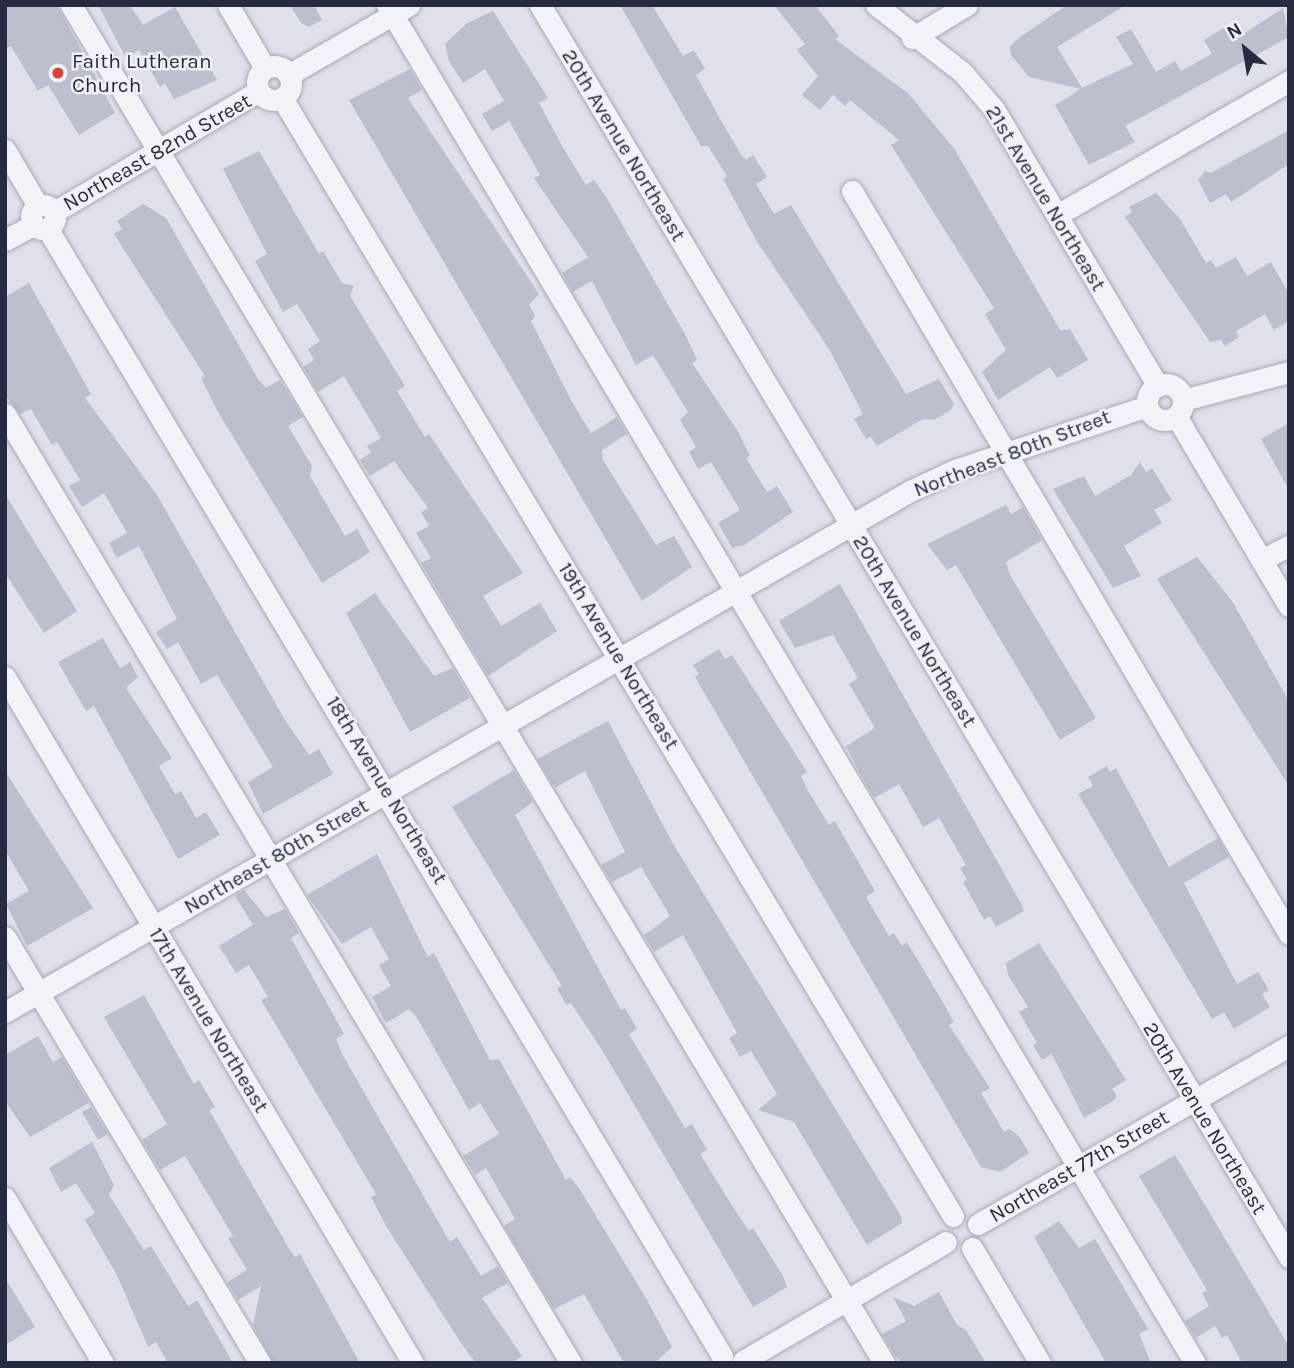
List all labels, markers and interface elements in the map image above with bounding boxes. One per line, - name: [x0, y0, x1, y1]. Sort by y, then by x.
- north arrow: [1210, 14, 1280, 84]
- text: N: [1223, 18, 1246, 44]
- street label: 20th Avenue Northeast: [557, 44, 691, 246]
- place label: Faith Lutheran Church: [72, 48, 212, 98]
- marker: Faith Lutheran Church: [50, 65, 66, 81]
- street label: Northeast 82nd Street: [58, 88, 256, 216]
- street label: 21st Avenue Northeast: [981, 100, 1111, 296]
- street label: Northeast 80th Street: [910, 404, 1114, 502]
- street label: 20th Avenue Northeast: [848, 530, 982, 732]
- street label: 19th Avenue Northeast: [553, 558, 685, 754]
- street label: 18th Avenue Northeast: [321, 691, 453, 889]
- street label: Northeast 80th Street: [179, 793, 373, 919]
- street label: 17th Avenue Northeast: [144, 923, 274, 1117]
- street label: 20th Avenue Northeast: [1138, 1017, 1272, 1219]
- street label: Northeast 77th Street: [985, 1104, 1173, 1228]

